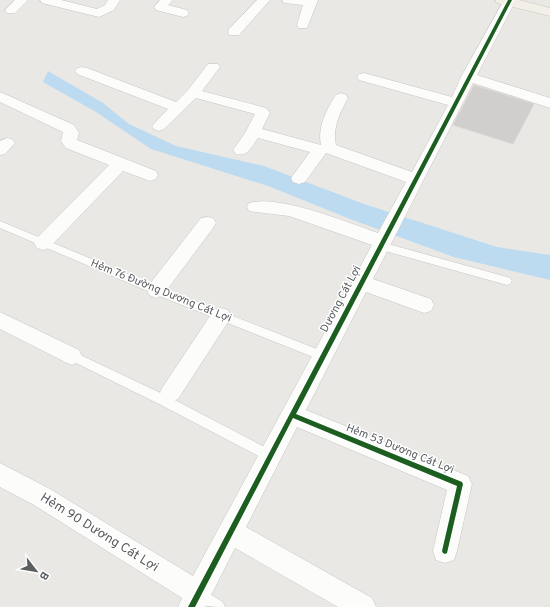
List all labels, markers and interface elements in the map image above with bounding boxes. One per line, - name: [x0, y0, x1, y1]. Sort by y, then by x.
- street label: Hẻm 76 Đường Dương Cát Lợi: [89, 256, 233, 326]
- street label: Dương Cát Lợi: [318, 263, 364, 335]
- street label: Hẻm 53 Dương Cát Lợi: [344, 421, 456, 477]
- street label: Hẻm 90 Dương Cát Lợi: [37, 490, 161, 576]
- north arrow: [16, 551, 56, 591]
- text: B: [36, 569, 52, 582]

